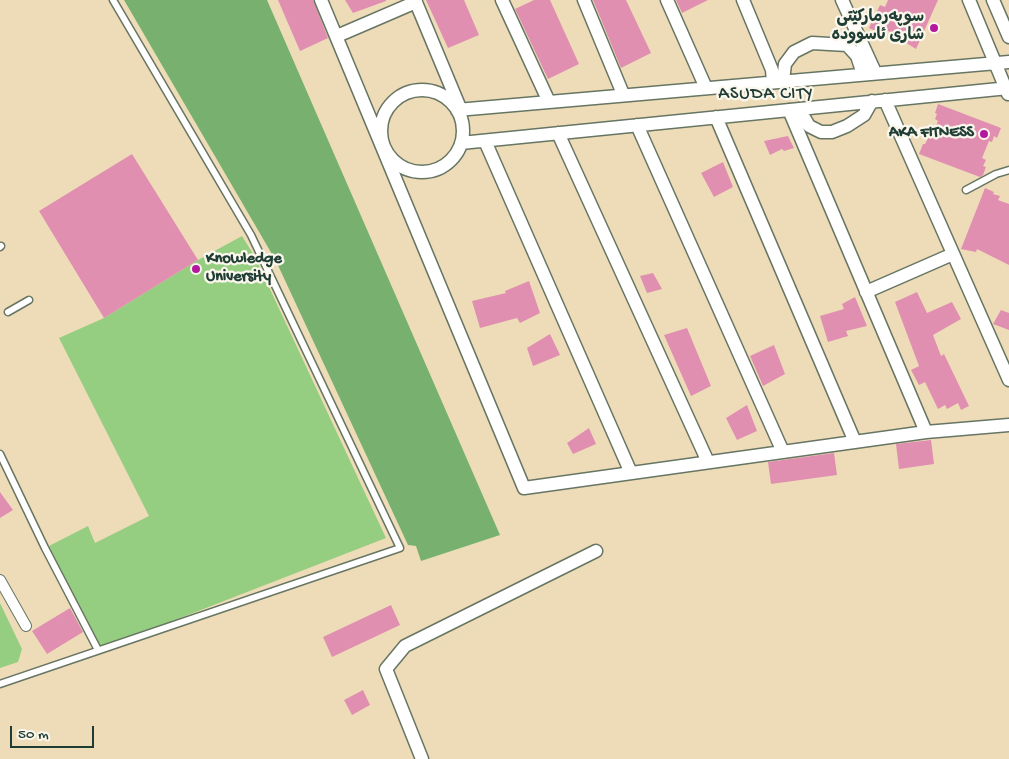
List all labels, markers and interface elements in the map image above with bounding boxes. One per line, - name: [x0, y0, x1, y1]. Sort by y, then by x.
- place label: سوپەرمارکێتی شاری ئاسوودە: [831, 9, 924, 47]
- marker: سوپەرمارکێتی شاری ئاسوودە: [928, 22, 940, 34]
- district label: ASUDA CITY: [717, 84, 815, 106]
- place label: AKA FITNESS: [889, 124, 974, 144]
- marker: AKA FITNESS: [978, 128, 990, 140]
- place label: Knowledge University: [206, 250, 282, 288]
- marker: Knowledge University: [190, 263, 202, 275]
- scale bar: [12, 716, 96, 748]
- text: 50 m: [18, 726, 49, 744]

